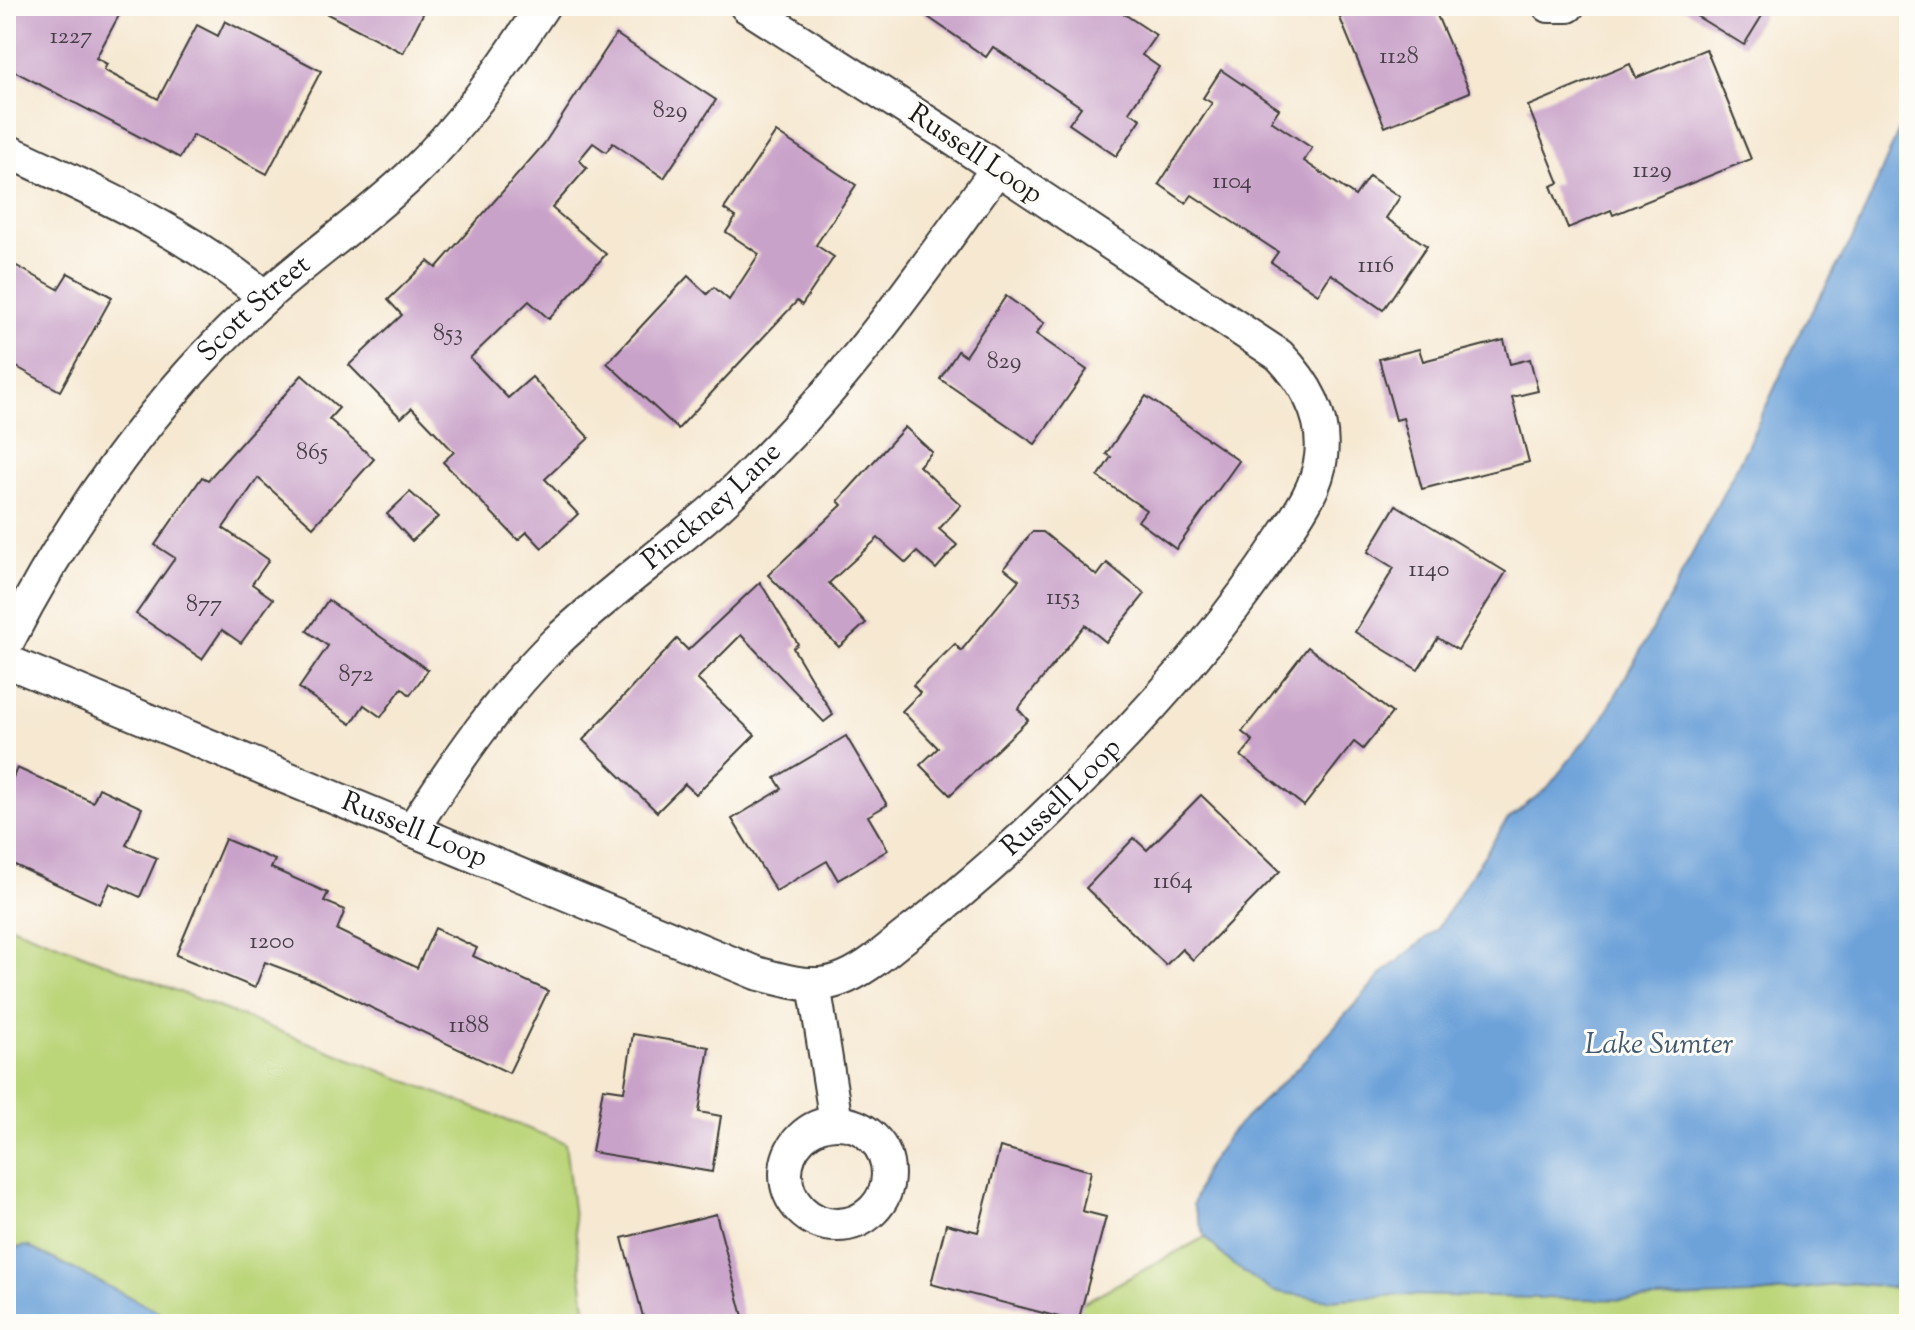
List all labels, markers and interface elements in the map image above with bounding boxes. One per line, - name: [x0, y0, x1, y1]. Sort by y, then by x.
- house number: 1227: [50, 20, 92, 54]
- house number: 1128: [1379, 40, 1419, 74]
- house number: 829: [653, 94, 687, 128]
- street label: Russell Loop: [900, 95, 1050, 215]
- house number: 1129: [1632, 154, 1672, 188]
- house number: 1104: [1212, 165, 1252, 199]
- street label: Scott Street: [189, 246, 320, 372]
- house number: 1116: [1358, 249, 1394, 283]
- house number: 853: [433, 317, 463, 351]
- house number: 829: [987, 345, 1021, 379]
- street label: Pinckney Lane: [634, 434, 791, 580]
- house number: 865: [296, 436, 328, 470]
- house number: 1140: [1409, 553, 1449, 587]
- house number: 1153: [1046, 581, 1080, 615]
- house number: 877: [186, 588, 222, 622]
- house number: 872: [338, 658, 374, 692]
- street label: Russell Loop: [993, 730, 1131, 867]
- street label: Russell Loop: [335, 783, 493, 879]
- house number: 1164: [1153, 865, 1193, 899]
- house number: 1200: [250, 925, 294, 959]
- house number: 1188: [449, 1009, 489, 1043]
- water label: Lake Sumter: [1585, 1024, 1734, 1067]

